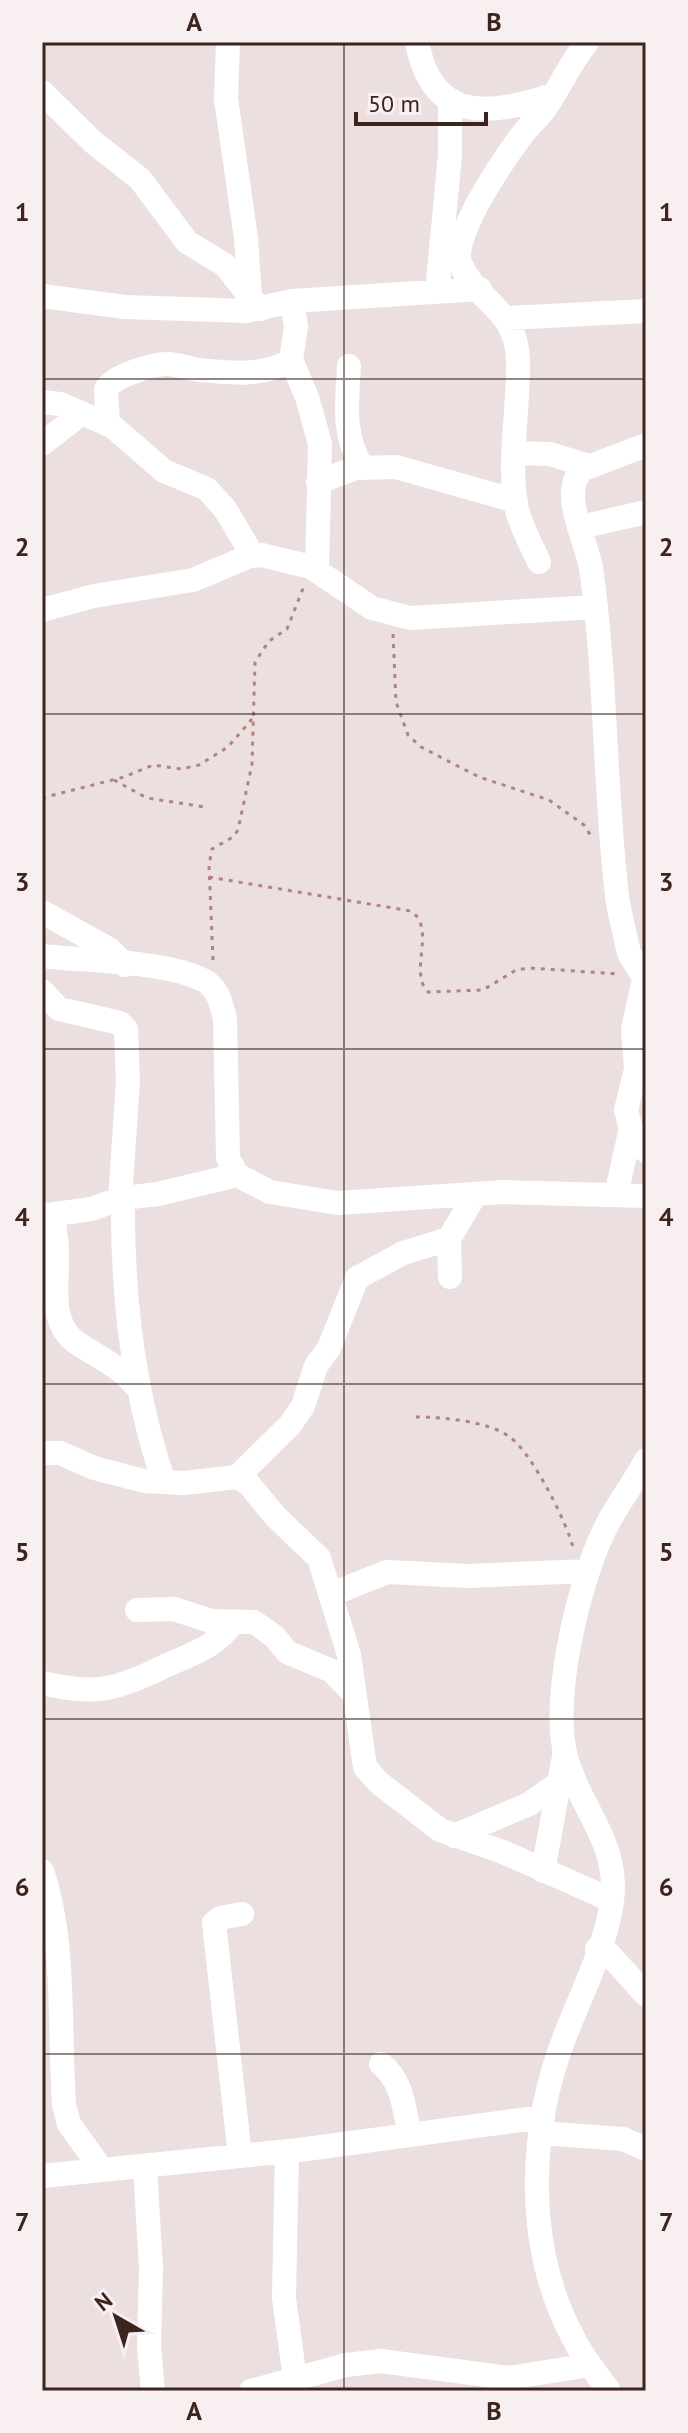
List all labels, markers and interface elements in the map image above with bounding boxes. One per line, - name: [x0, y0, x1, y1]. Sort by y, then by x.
- text: A: [186, 5, 202, 38]
- text: B: [486, 5, 502, 38]
- scale bar: [356, 76, 486, 126]
- text: 50 m: [368, 88, 420, 119]
- text: 1: [15, 195, 29, 228]
- text: 1: [659, 195, 673, 228]
- text: 2: [15, 530, 29, 563]
- text: 2: [659, 530, 673, 563]
- text: 3: [15, 865, 29, 898]
- text: 3: [659, 865, 673, 898]
- text: 4: [15, 1200, 30, 1233]
- text: 4: [659, 1200, 674, 1233]
- text: 5: [15, 1535, 29, 1568]
- text: 5: [659, 1535, 673, 1568]
- text: 6: [15, 1870, 29, 1903]
- text: 6: [659, 1870, 673, 1903]
- text: 7: [15, 2205, 29, 2238]
- text: 7: [659, 2205, 673, 2238]
- north arrow: [76, 2277, 156, 2357]
- text: N: [89, 2286, 118, 2317]
- text: A: [186, 2394, 202, 2427]
- text: B: [486, 2394, 502, 2427]

